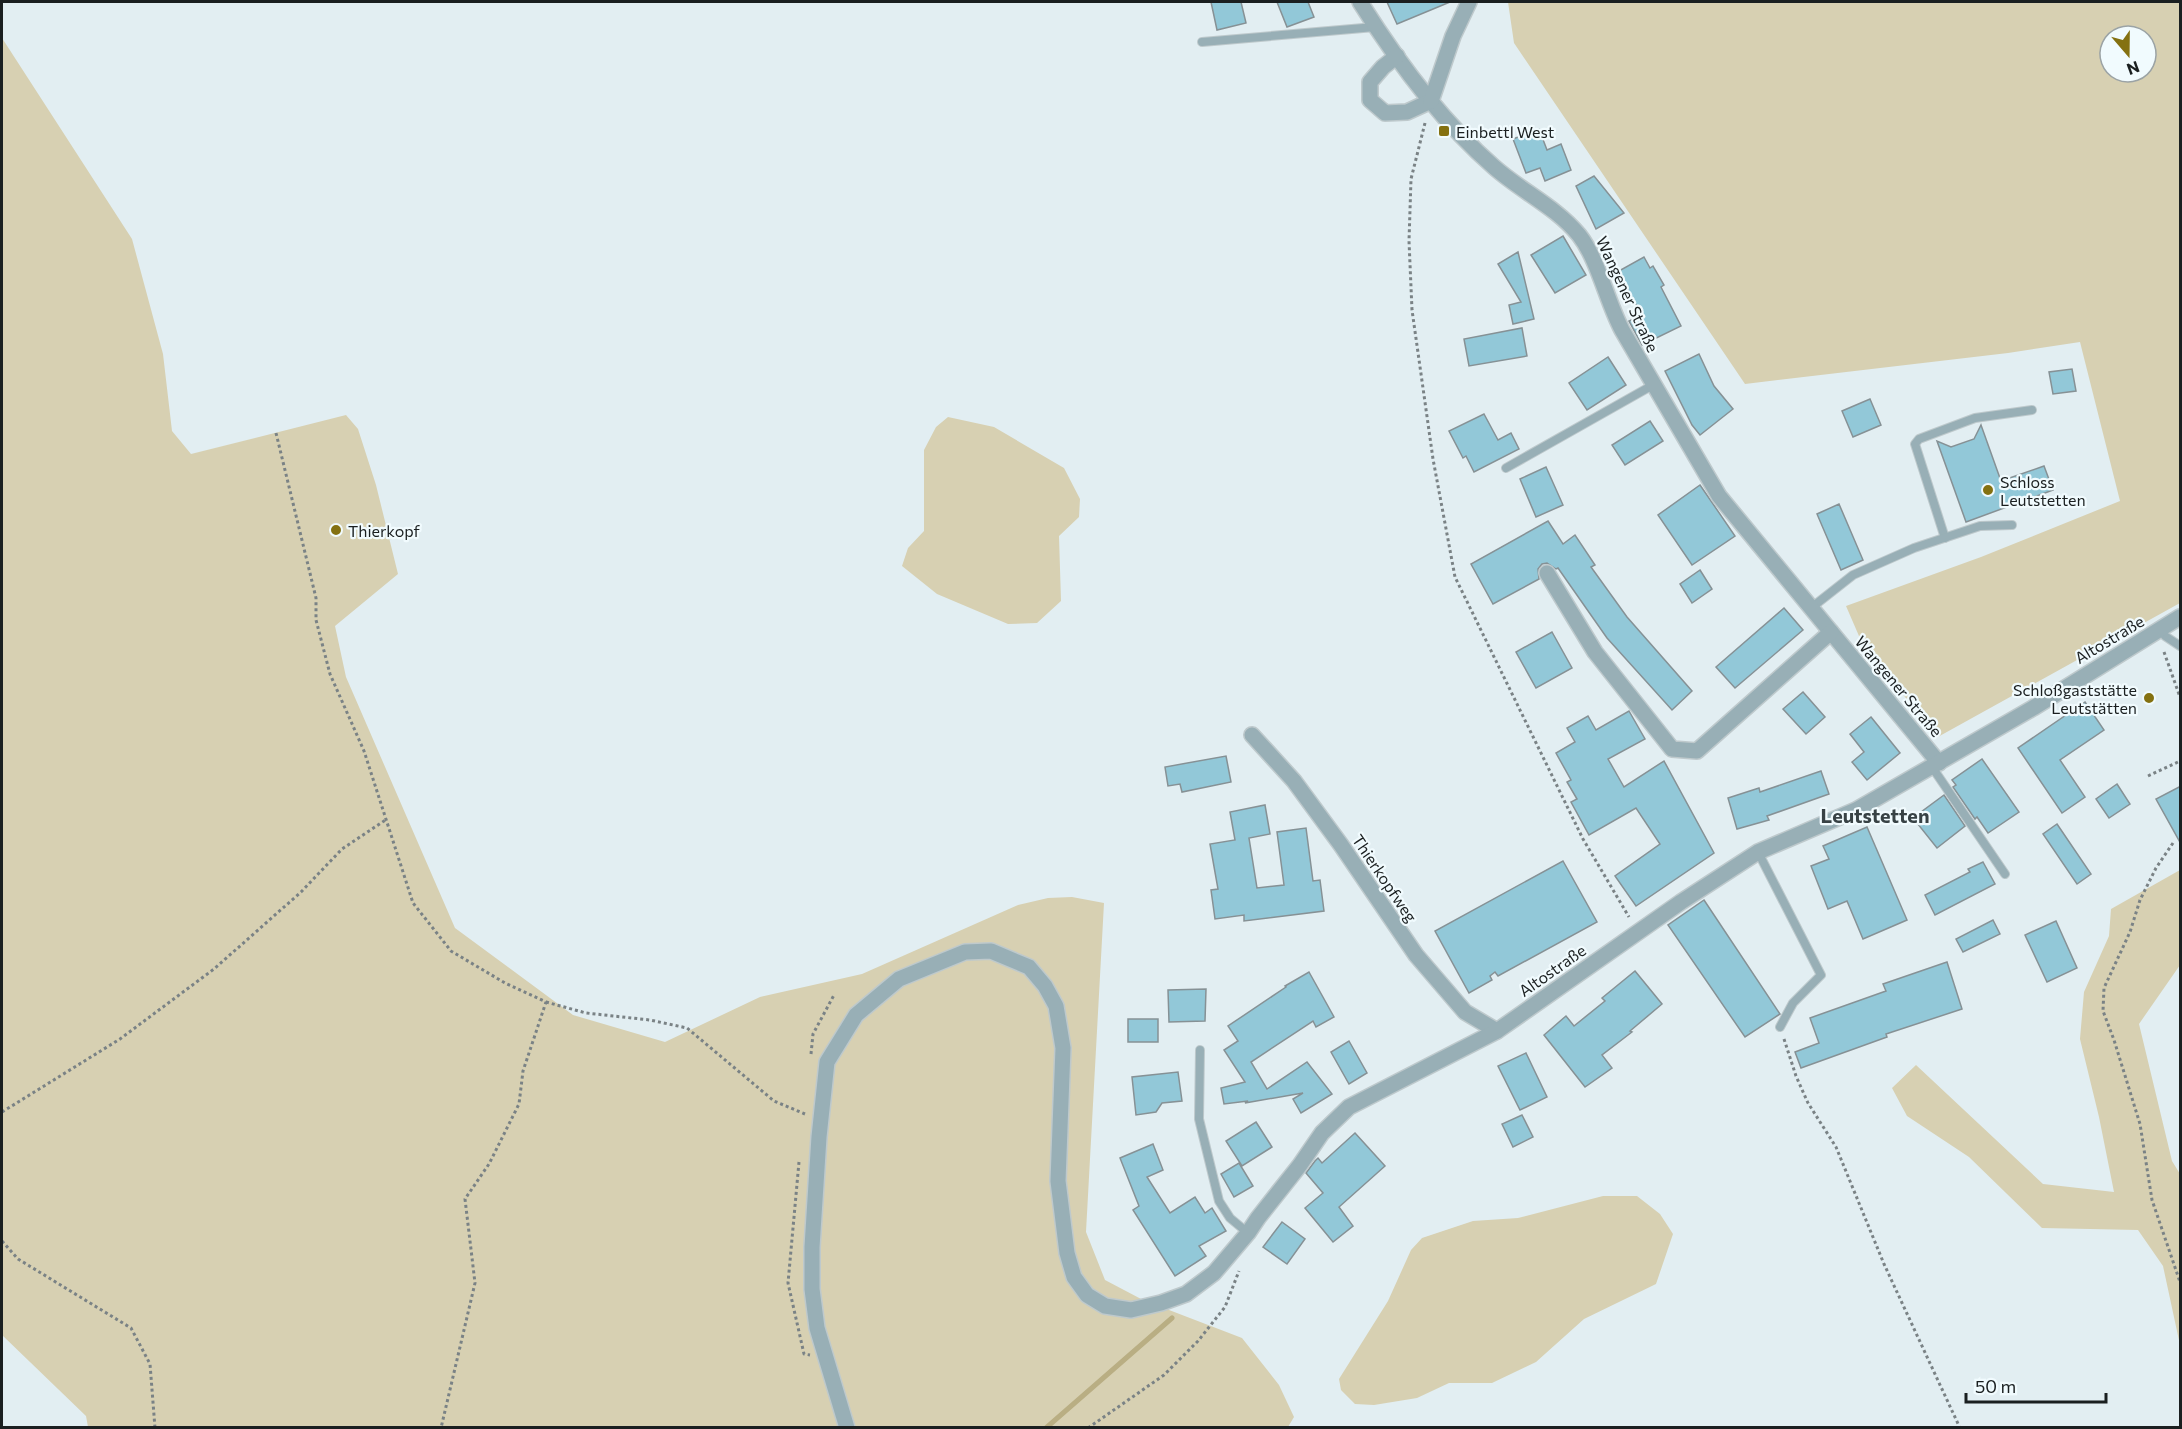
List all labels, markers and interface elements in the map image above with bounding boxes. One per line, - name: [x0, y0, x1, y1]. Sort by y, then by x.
- north arrow: [2098, 24, 2158, 84]
- text: N: [2124, 58, 2142, 80]
- place label: Einbettl West: [1456, 122, 1555, 141]
- marker: Einbettl West: [1437, 124, 1451, 138]
- street label: Wangener Straße: [1593, 233, 1663, 355]
- place label: Schloss Leutstetten: [2000, 472, 2086, 509]
- marker: Schloss Leutstetten: [1981, 483, 1995, 497]
- place label: Thierkopf: [348, 521, 421, 540]
- marker: Thierkopf: [329, 523, 343, 537]
- street label: Altostraße: [2071, 611, 2147, 667]
- street label: Wangener Straße: [1851, 632, 1947, 740]
- place label: Schloßgaststätte Leutstätten: [2013, 680, 2137, 717]
- marker: Schloßgaststätte Leutstätten: [2142, 691, 2156, 705]
- district label: Leutstetten: [1821, 803, 1929, 827]
- street label: Thierkopfweg: [1349, 831, 1421, 926]
- street label: Altostraße: [1515, 940, 1589, 1000]
- scale bar: [1966, 1366, 2106, 1404]
- text: 50 m: [1975, 1375, 2016, 1397]

